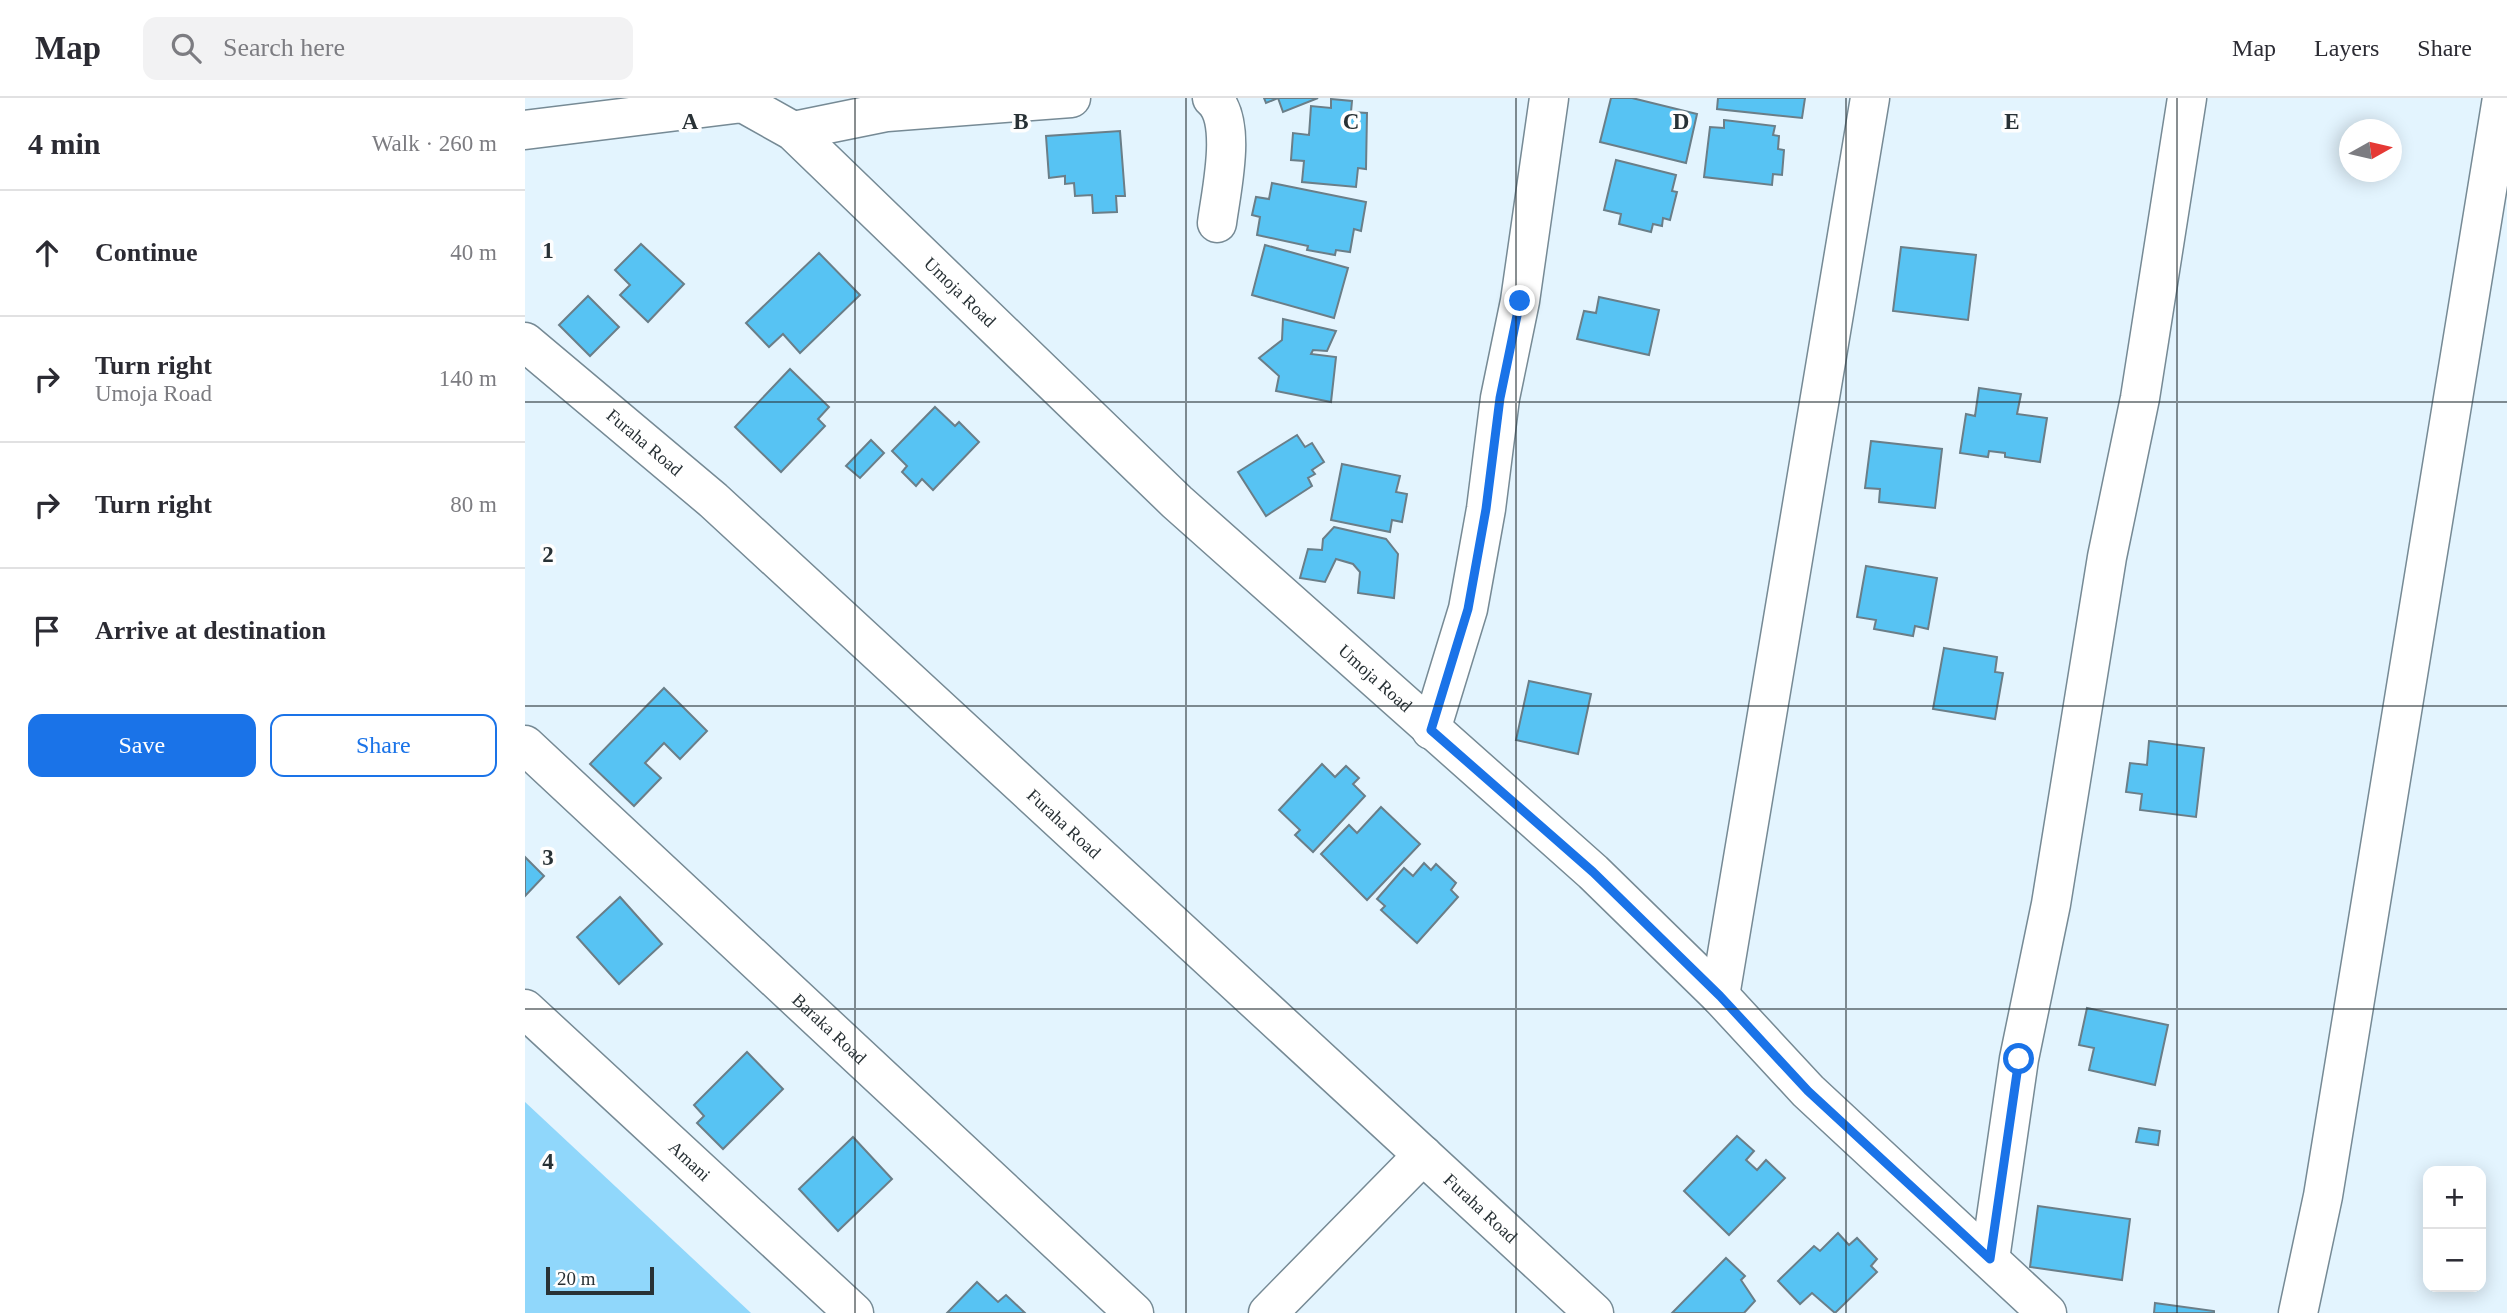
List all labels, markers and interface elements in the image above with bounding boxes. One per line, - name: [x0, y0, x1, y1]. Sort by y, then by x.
- search box: [143, 17, 633, 80]
- icon: search: [167, 29, 205, 67]
- text: Map: [35, 30, 101, 66]
- text: Search here: [223, 33, 345, 62]
- text: Map: [2232, 35, 2276, 61]
- text: Layers: [2314, 35, 2379, 61]
- text: Share: [2417, 35, 2472, 61]
- text: A: [682, 109, 699, 134]
- text: B: [1013, 109, 1029, 134]
- text: C: [1343, 109, 1359, 134]
- text: D: [1673, 109, 1689, 134]
- text: E: [2004, 109, 2020, 134]
- north arrow: [2339, 119, 2402, 182]
- text: 4 min: [28, 127, 101, 160]
- text: Walk · 260 m: [372, 131, 497, 156]
- icon: ahead: [28, 234, 66, 272]
- text: Continue: [95, 238, 198, 267]
- text: 1: [542, 238, 554, 263]
- text: 40 m: [450, 240, 497, 265]
- street label: Umoja Road: [920, 253, 1000, 331]
- route end: [1504, 285, 1535, 316]
- text: Turn right: [95, 351, 212, 380]
- icon: right: [28, 360, 66, 398]
- text: 140 m: [439, 366, 497, 391]
- text: Umoja Road: [95, 381, 212, 406]
- street label: Furaha Road: [603, 405, 686, 480]
- icon: right: [28, 486, 66, 524]
- text: Turn right: [95, 490, 212, 519]
- text: 80 m: [450, 492, 497, 517]
- text: 2: [542, 542, 554, 567]
- icon: arrive: [28, 612, 66, 650]
- text: Arrive at destination: [95, 616, 326, 645]
- street label: Umoja Road: [1334, 640, 1416, 716]
- button: Save: [28, 714, 256, 777]
- button: Share: [270, 714, 497, 777]
- street label: Furaha Road: [1023, 785, 1105, 863]
- text: 3: [542, 845, 554, 870]
- street label: Baraka Road: [788, 990, 870, 1068]
- route start: [2003, 1043, 2034, 1074]
- street label: Amani: [665, 1137, 714, 1185]
- text: 4: [542, 1149, 554, 1174]
- map controls: [2423, 1166, 2486, 1292]
- button: +: [2423, 1166, 2486, 1229]
- street label: Furaha Road: [1440, 1170, 1521, 1247]
- button: −: [2423, 1229, 2486, 1292]
- scale bar: [546, 1264, 655, 1296]
- text: 20 m: [557, 1268, 596, 1289]

